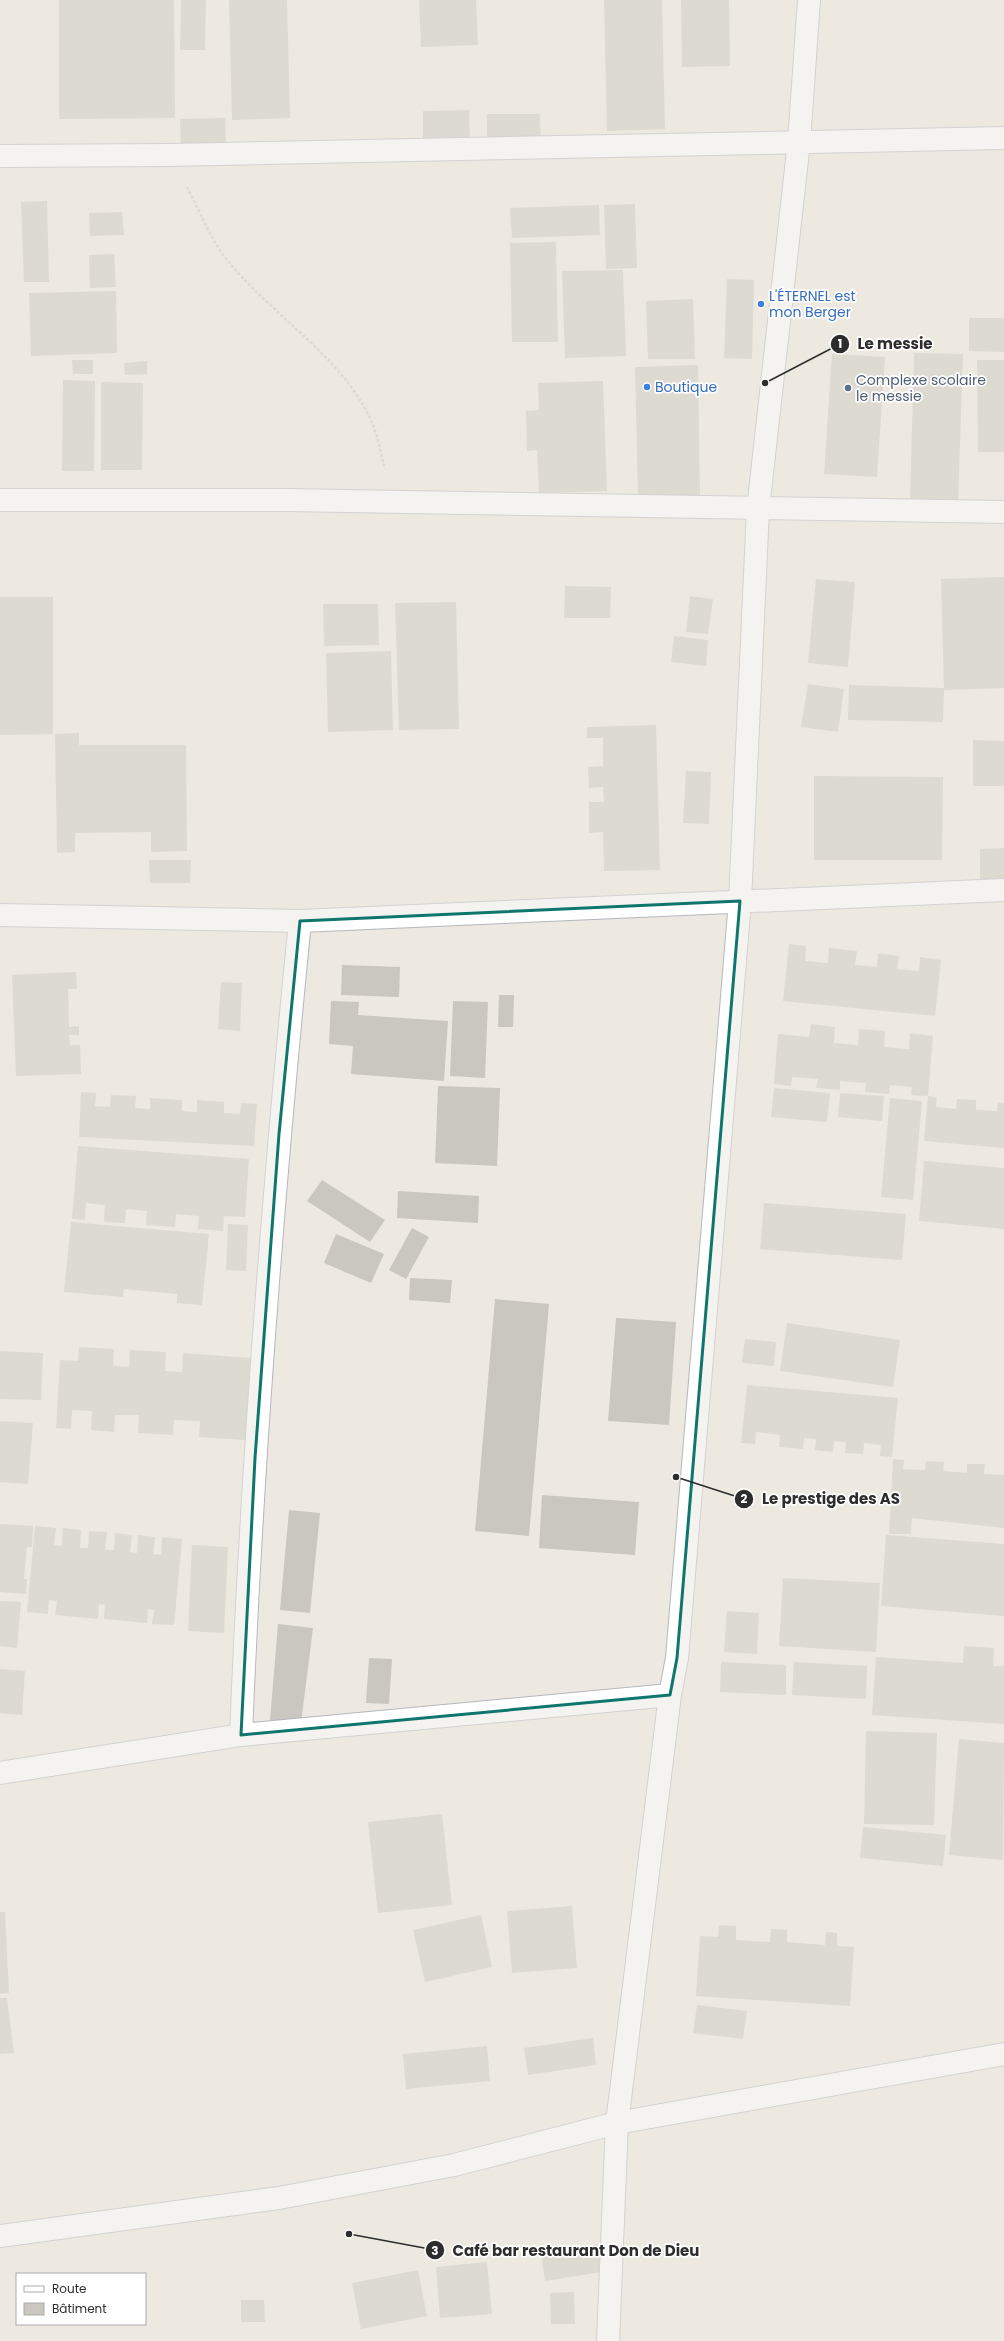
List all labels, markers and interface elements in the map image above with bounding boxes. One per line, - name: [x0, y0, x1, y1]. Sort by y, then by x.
- place label: L'ÉTERNEL est mon Berger: [769, 286, 856, 322]
- marker: L'ÉTERNEL est mon Berger: [756, 299, 766, 309]
- callout: Le messie: [830, 330, 941, 357]
- text: Le messie: [857, 333, 933, 354]
- text: 1: [838, 335, 842, 352]
- place label: Complexe scolaire le messie: [856, 370, 986, 406]
- place label: Boutique: [655, 377, 717, 397]
- marker: Boutique: [642, 382, 652, 392]
- marker: Complexe scolaire le messie: [843, 383, 853, 393]
- callout: Le prestige des AS: [734, 1485, 908, 1512]
- text: Le prestige des AS: [762, 1488, 900, 1509]
- text: 2: [741, 1490, 748, 1507]
- callout: Café bar restaurant Don de Dieu: [425, 2237, 708, 2264]
- text: Café bar restaurant Don de Dieu: [453, 2240, 699, 2261]
- text: 3: [431, 2242, 439, 2259]
- legend: [16, 2273, 146, 2325]
- text: Route: [52, 2280, 86, 2297]
- text: Bâtiment: [52, 2300, 107, 2317]

